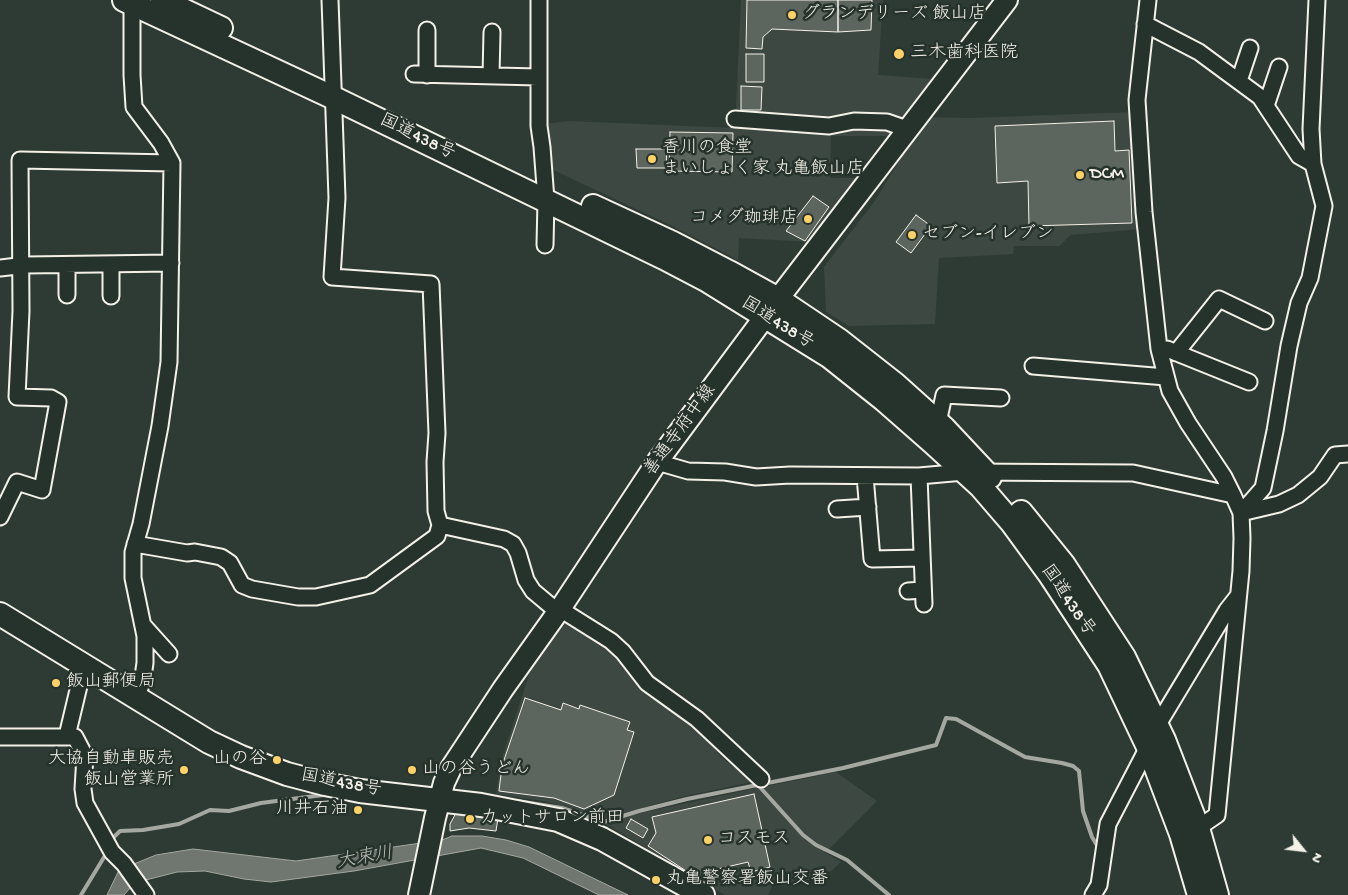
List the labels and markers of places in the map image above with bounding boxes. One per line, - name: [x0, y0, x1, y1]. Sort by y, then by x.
- place label: グランデリーズ 飯山店: [802, 4, 986, 26]
- marker: グランデリーズ 飯山店: [786, 9, 798, 21]
- place label: 三木歯科医院: [910, 43, 1018, 65]
- marker: 三木歯科医院: [892, 47, 906, 61]
- place label: 香川の食堂 まいしょく家 丸亀飯山店: [662, 138, 864, 180]
- marker: 香川の食堂 まいしょく家 丸亀飯山店: [646, 153, 658, 165]
- place label: DCM: [1090, 164, 1124, 186]
- marker: DCM: [1074, 169, 1086, 181]
- place label: コメダ珈琲店: [690, 208, 798, 230]
- marker: コメダ珈琲店: [802, 213, 814, 225]
- place label: セブン-イレブン: [922, 224, 1054, 246]
- marker: セブン-イレブン: [906, 229, 918, 241]
- place label: 飯山郵便局: [66, 672, 156, 694]
- marker: 飯山郵便局: [50, 677, 62, 689]
- place label: 大協自動車販売 飯山営業所: [48, 749, 174, 792]
- place label: 山の谷: [213, 749, 267, 771]
- marker: 山の谷: [271, 754, 283, 766]
- place label: 山の谷うどん: [422, 759, 530, 781]
- marker: 大協自動車販売 飯山営業所: [178, 764, 190, 776]
- marker: 山の谷うどん: [406, 764, 418, 776]
- place label: 川井石油: [276, 799, 348, 821]
- marker: 川井石油: [352, 804, 364, 816]
- place label: カットサロン前田: [480, 808, 624, 830]
- marker: カットサロン前田: [464, 813, 476, 825]
- place label: コスモス: [718, 829, 790, 851]
- marker: コスモス: [702, 834, 714, 846]
- place label: 丸亀警察署飯山交番: [666, 869, 828, 891]
- marker: 丸亀警察署飯山交番: [650, 874, 662, 886]

